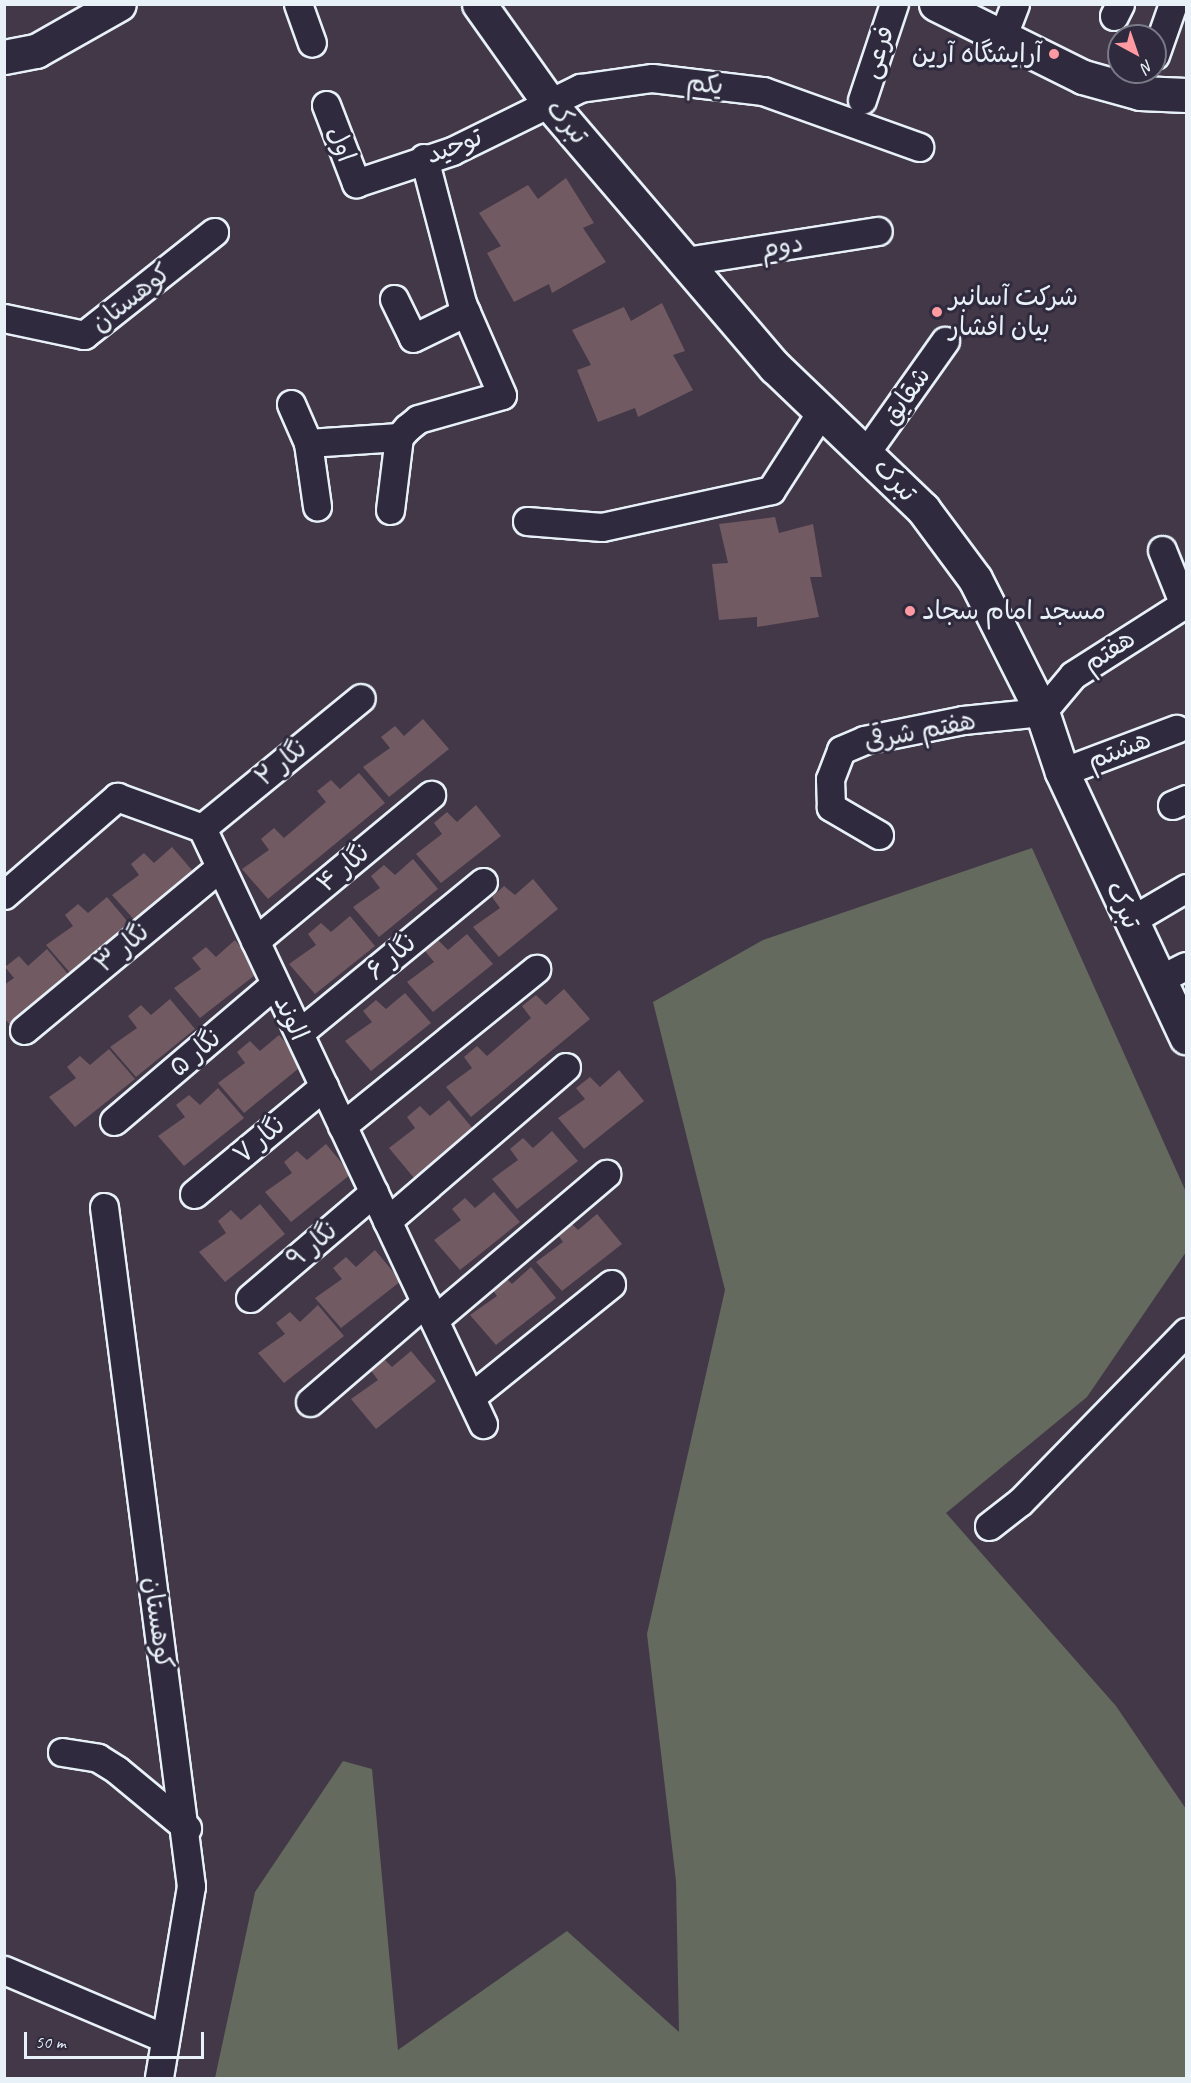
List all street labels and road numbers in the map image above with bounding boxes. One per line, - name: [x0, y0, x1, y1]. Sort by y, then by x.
- street label: فرعی: [855, 22, 901, 82]
- street label: یکم: [685, 66, 725, 102]
- street label: تبرک: [539, 93, 595, 151]
- street label: توحید: [422, 121, 486, 171]
- street label: اول: [320, 122, 362, 166]
- street label: دوم: [759, 227, 805, 265]
- street label: کوهستان: [85, 257, 177, 339]
- street label: شقایق: [875, 361, 937, 431]
- street label: تبرک: [867, 452, 923, 508]
- street label: هفتم: [1077, 623, 1141, 679]
- street label: هفتم شرقی: [862, 705, 978, 757]
- street label: هشتم: [1083, 724, 1155, 776]
- street label: نگار ۲: [249, 733, 313, 793]
- street label: نگار ۴: [310, 837, 376, 899]
- street label: تبرک: [1099, 876, 1147, 934]
- street label: نگار ۳: [89, 916, 155, 980]
- street label: نگار ۶: [360, 927, 422, 987]
- street label: الوند: [267, 990, 315, 1046]
- street label: نگار ۵: [163, 1022, 227, 1084]
- street label: نگار ۷: [227, 1109, 291, 1171]
- street label: نگار ۹: [280, 1215, 344, 1275]
- street label: کوهستان: [136, 1575, 180, 1671]

